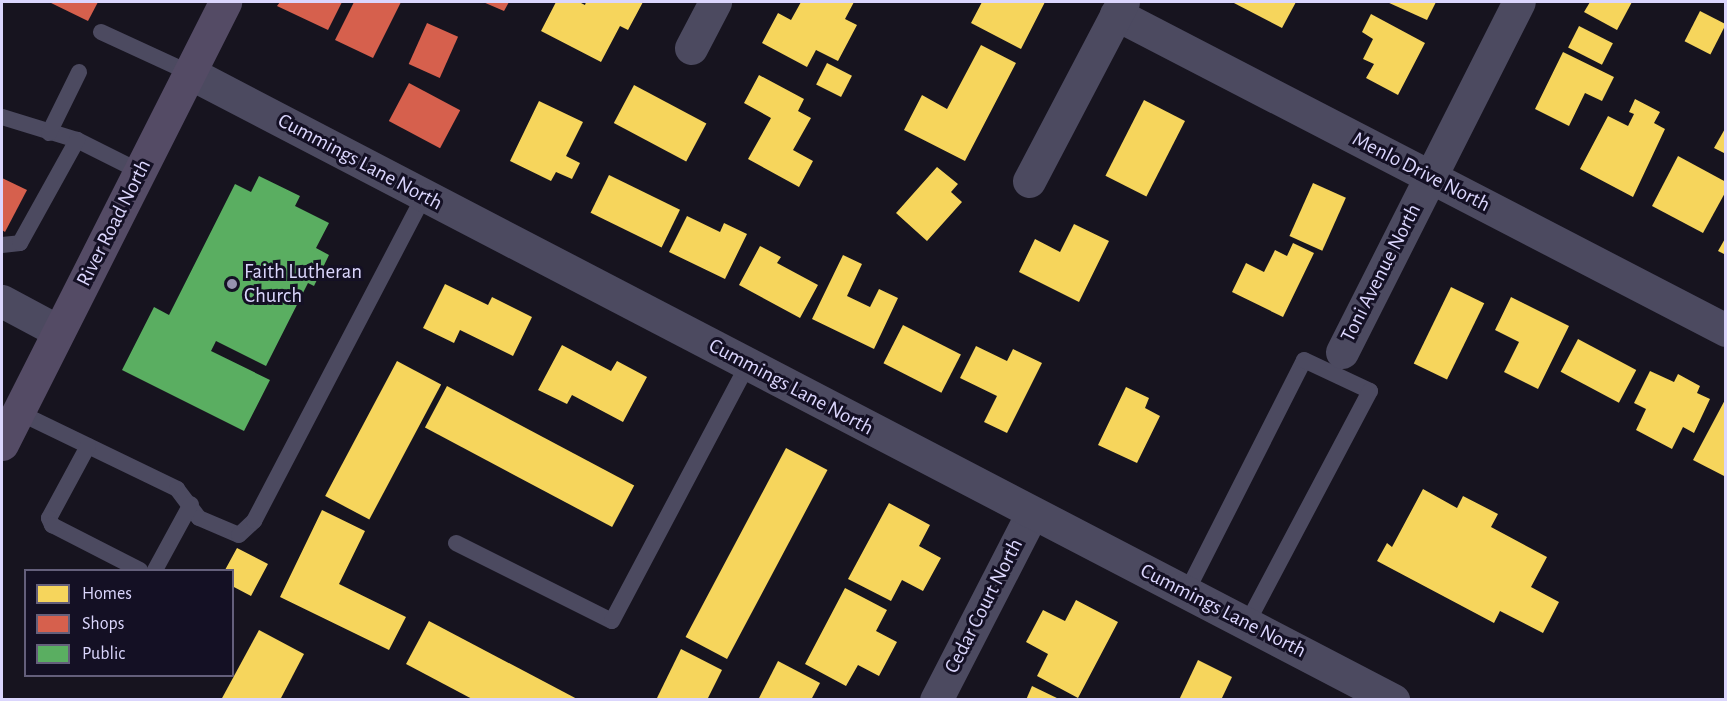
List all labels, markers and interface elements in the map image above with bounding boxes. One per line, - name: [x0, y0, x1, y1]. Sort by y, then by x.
- street label: Cummings Lane North: [273, 108, 447, 216]
- street label: Menlo Drive North: [1348, 126, 1494, 218]
- street label: River Road North: [71, 155, 157, 291]
- street label: Toni Avenue North: [1335, 200, 1427, 346]
- place label: Faith Lutheran Church: [244, 259, 362, 309]
- marker: Faith Lutheran Church: [225, 277, 239, 291]
- street label: Cummings Lane North: [704, 333, 878, 441]
- street label: Cedar Court North: [939, 535, 1029, 677]
- street label: Cummings Lane North: [1136, 558, 1310, 664]
- legend: [24, 569, 234, 677]
- text: Homes: [82, 585, 132, 603]
- text: Shops: [82, 615, 124, 633]
- text: Public: [82, 645, 125, 663]

